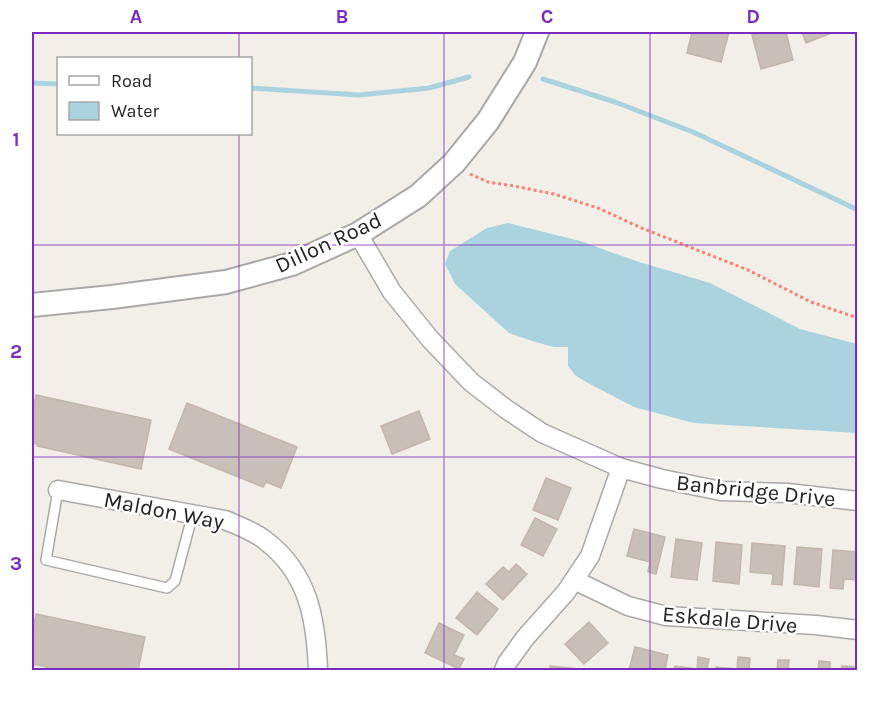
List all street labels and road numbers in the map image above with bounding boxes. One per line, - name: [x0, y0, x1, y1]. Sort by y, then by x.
- street label: Dillon Road: [271, 207, 386, 279]
- street label: Banbridge Drive: [675, 470, 837, 512]
- street label: Maldon Way: [102, 487, 226, 535]
- street label: Eskdale Drive: [661, 601, 799, 639]

